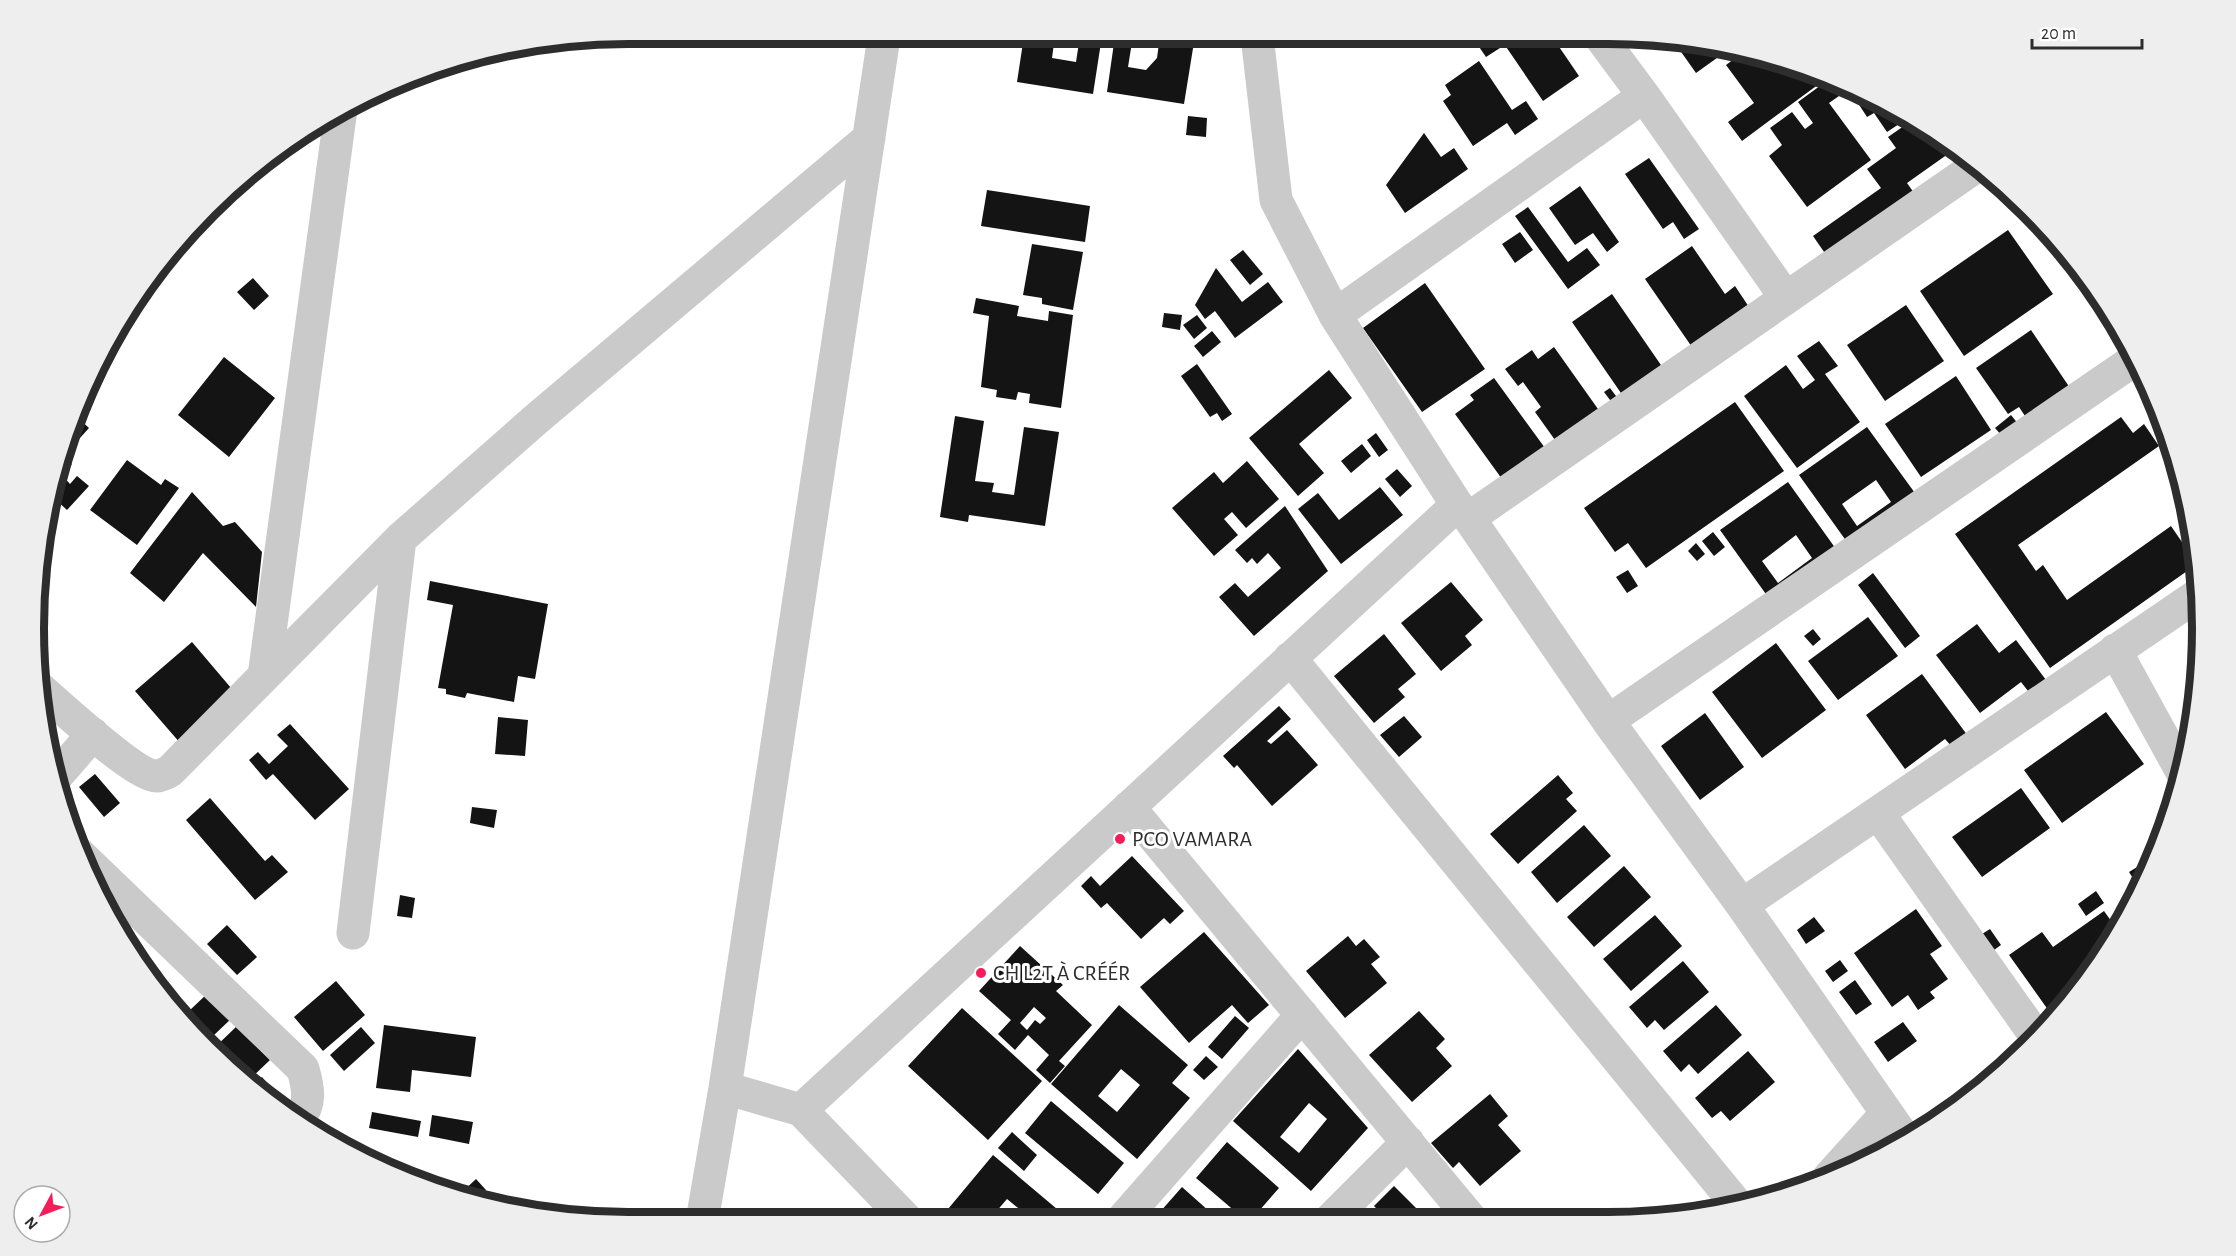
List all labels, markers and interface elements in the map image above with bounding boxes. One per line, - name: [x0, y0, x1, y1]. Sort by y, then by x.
- scale bar: [2032, 12, 2142, 50]
- text: 20 m: [2041, 25, 2076, 43]
- place label: PCO VAMARA: [1132, 828, 1252, 850]
- marker: PCO VAMARA: [1113, 832, 1127, 846]
- place label: CH L2T À CRÉÉR: [993, 961, 1130, 984]
- marker: CH L2T À CRÉÉR: [974, 966, 988, 980]
- north arrow: [12, 1184, 72, 1244]
- text: N: [22, 1214, 41, 1233]

